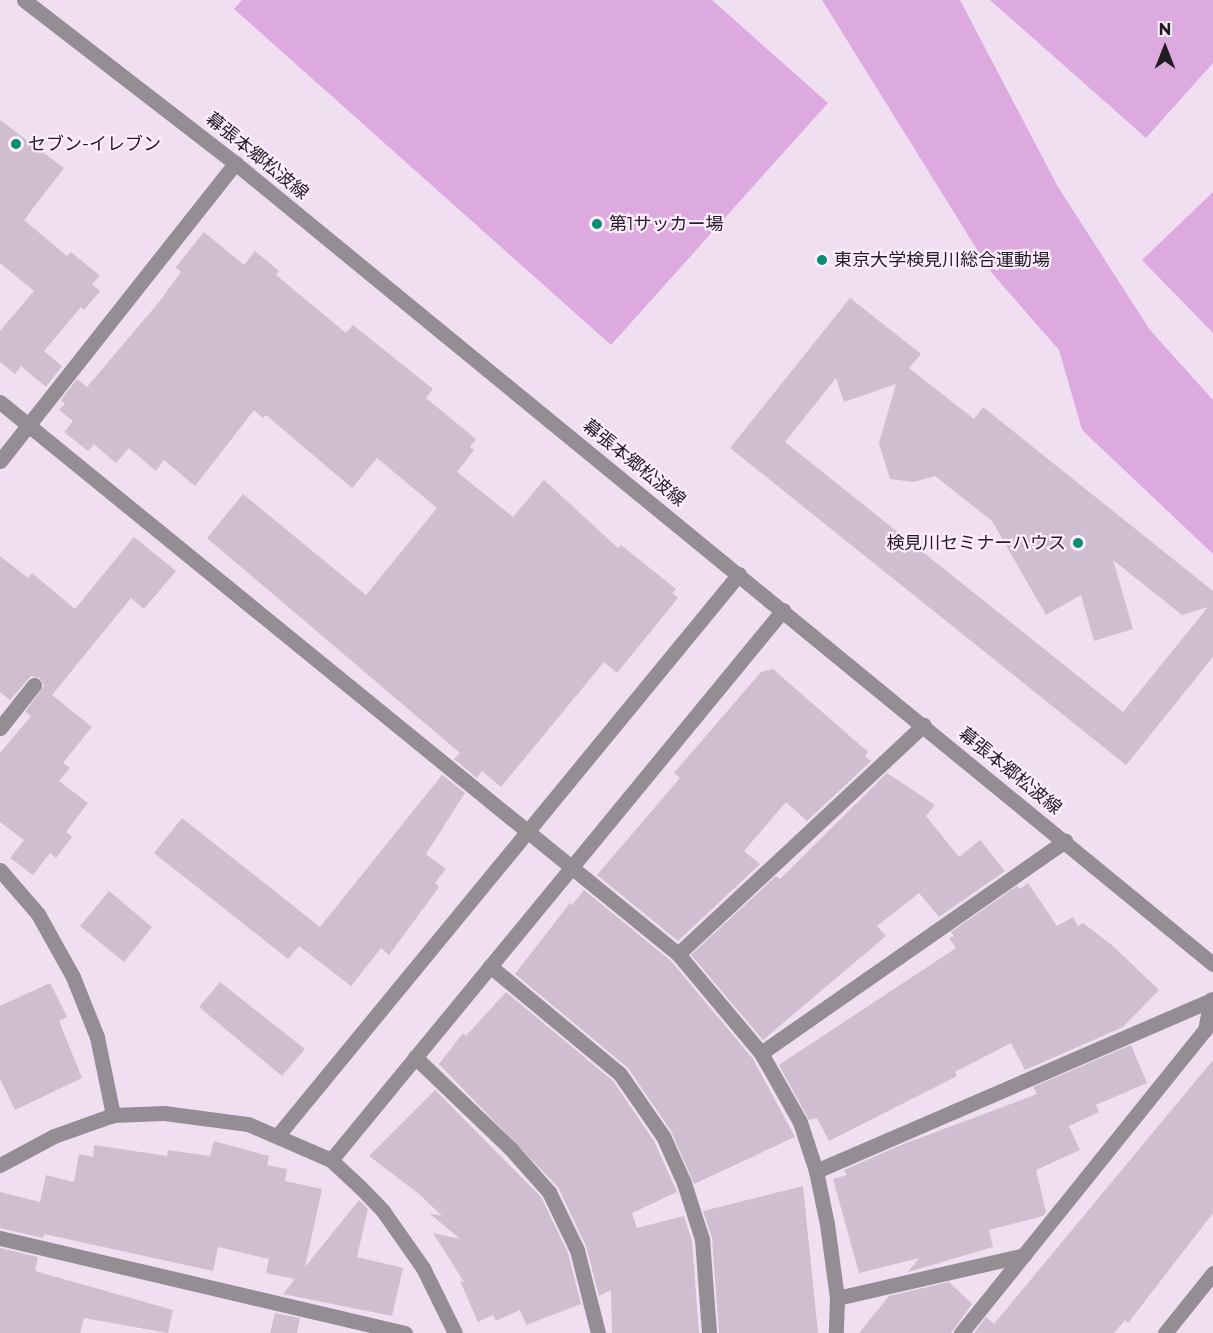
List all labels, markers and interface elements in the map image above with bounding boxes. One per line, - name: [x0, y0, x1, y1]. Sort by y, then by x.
- north arrow: [1135, 18, 1195, 78]
- text: N: [1159, 20, 1171, 39]
- street label: 幕張本郷松波線: [201, 108, 313, 204]
- place label: セブン-イレブン: [28, 133, 161, 155]
- marker: セブン-イレブン: [9, 137, 23, 151]
- place label: 第1サッカー場: [609, 213, 723, 235]
- marker: 第1サッカー場: [590, 217, 604, 231]
- place label: 東京大学検見川総合運動場: [834, 249, 1050, 271]
- marker: 東京大学検見川総合運動場: [815, 253, 829, 267]
- street label: 幕張本郷松波線: [578, 415, 690, 511]
- place label: 検見川セミナーハウス: [886, 532, 1066, 554]
- marker: 検見川セミナーハウス: [1071, 536, 1085, 550]
- street label: 幕張本郷松波線: [954, 723, 1066, 819]

